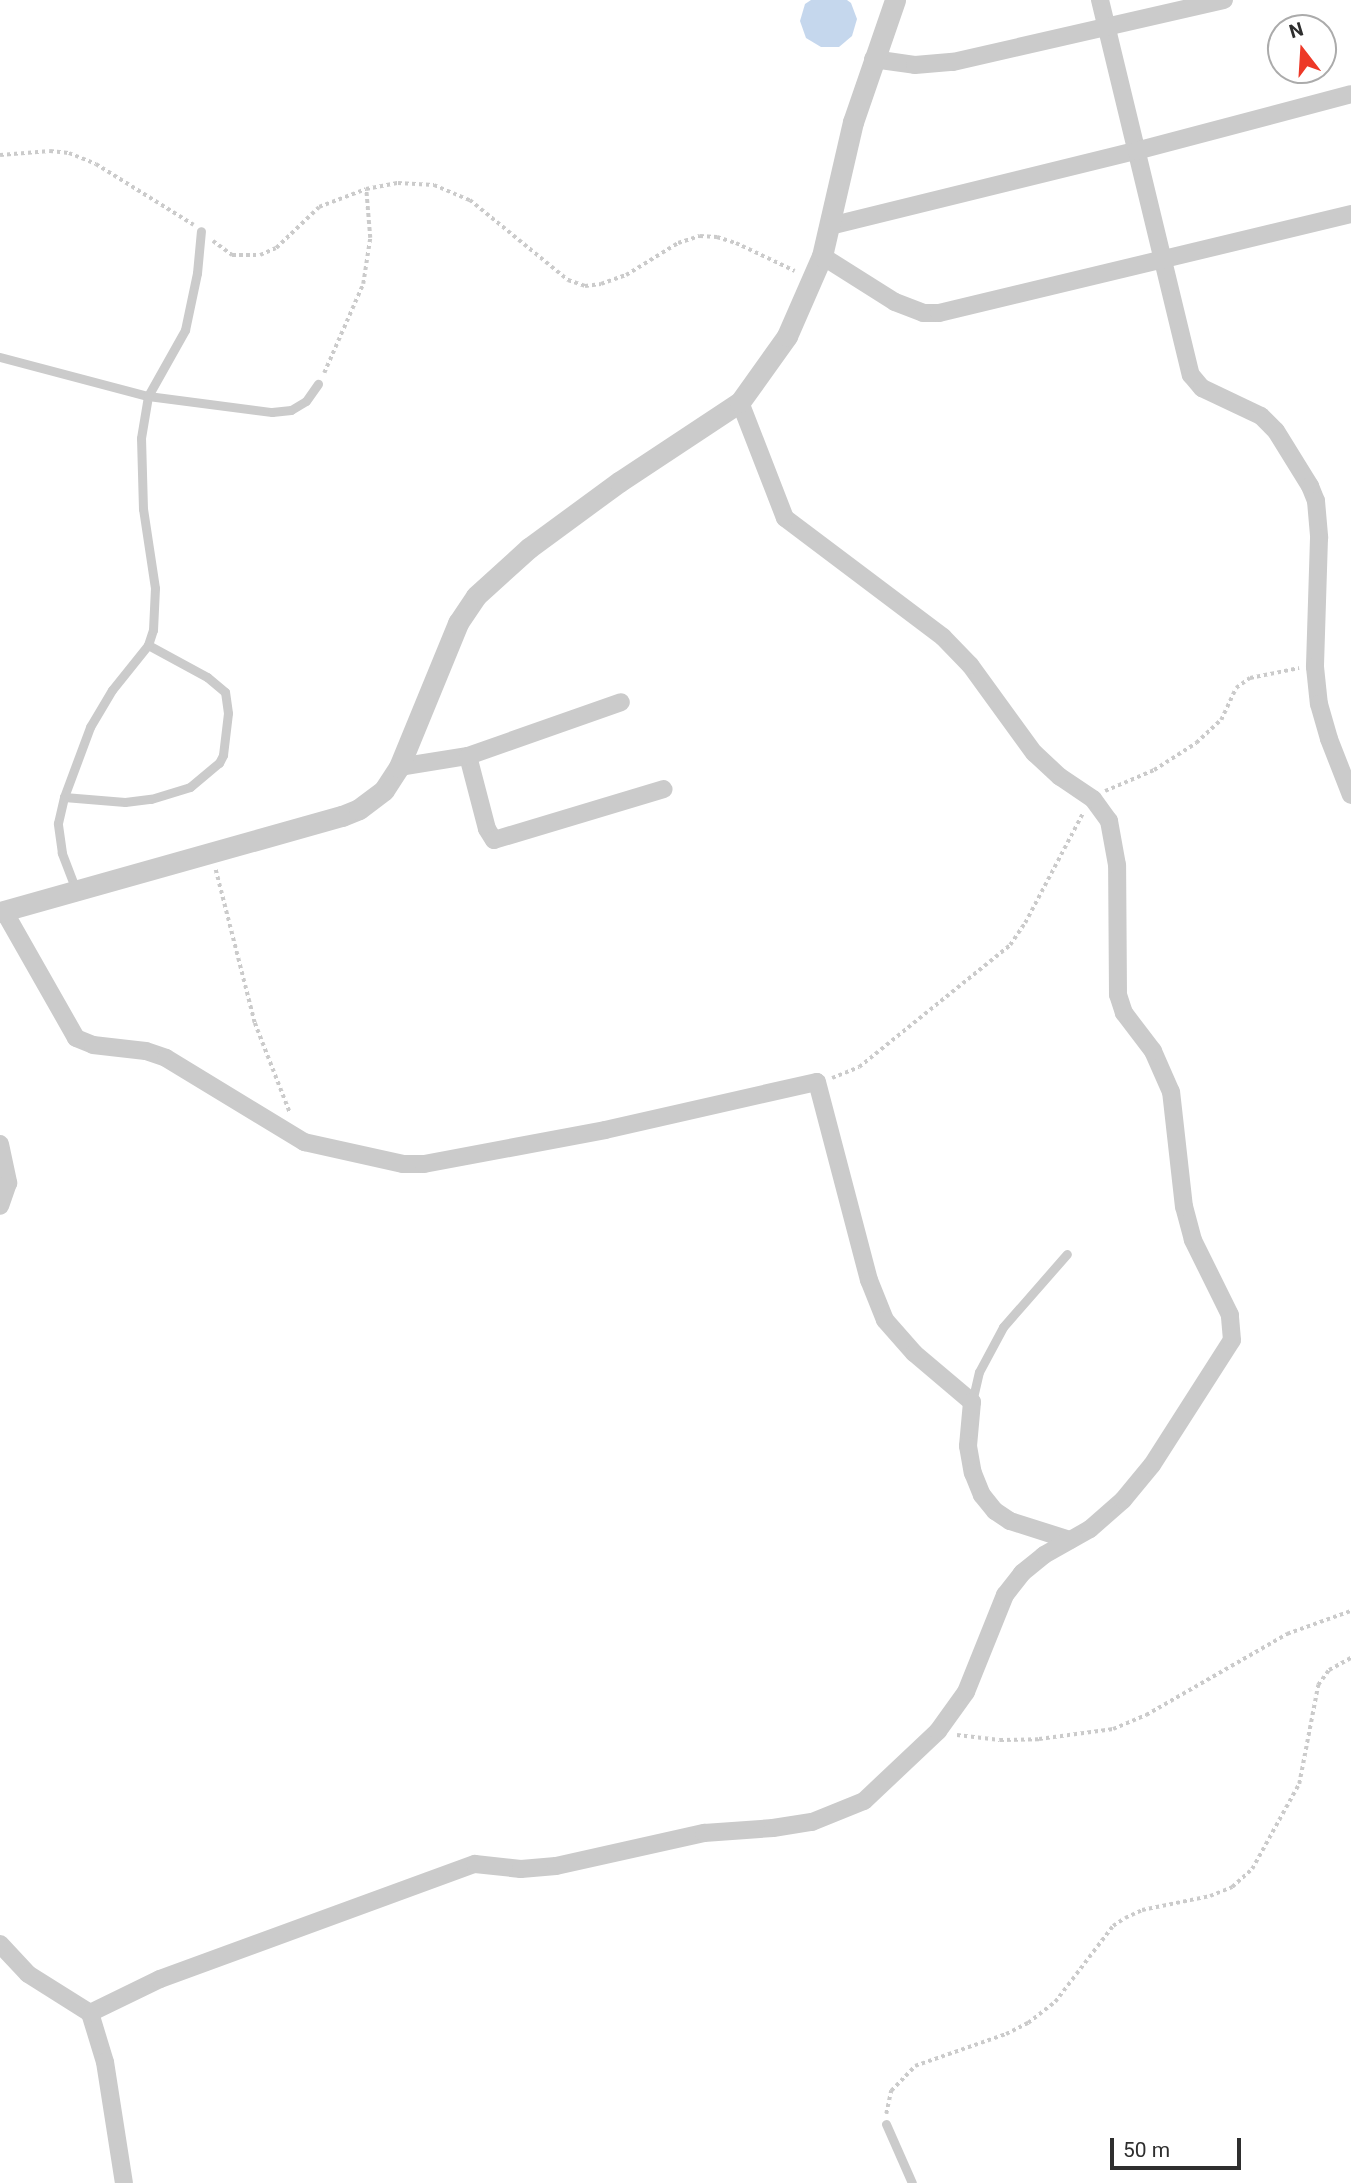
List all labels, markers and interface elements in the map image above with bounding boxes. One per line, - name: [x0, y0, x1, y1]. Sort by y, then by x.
- north arrow: [1267, 14, 1337, 84]
- text: N: [1287, 17, 1306, 43]
- scale bar: [1113, 2124, 1244, 2168]
- text: 50 m: [1123, 2138, 1170, 2162]

